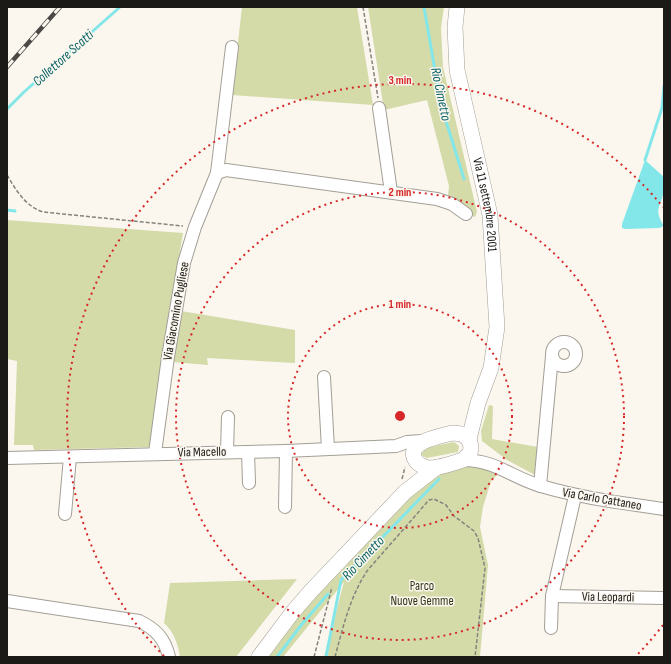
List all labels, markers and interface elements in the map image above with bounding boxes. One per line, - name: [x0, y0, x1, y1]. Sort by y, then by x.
- water label: Collettore Scatti: [29, 26, 97, 90]
- water label: Rio Cimetto: [427, 66, 455, 123]
- text: 3 min: [389, 73, 411, 88]
- street label: Via 11 settembre 2001: [469, 156, 500, 253]
- text: 2 min: [389, 185, 411, 200]
- street label: Via Giacomino Pugliese: [159, 260, 193, 362]
- text: 1 min: [389, 297, 411, 312]
- centre of rings: [393, 409, 407, 423]
- street label: Via Macello: [178, 444, 226, 460]
- street label: Via Carlo Cattaneo: [561, 484, 643, 514]
- water label: Rio Cimetto: [338, 532, 388, 584]
- park label: Parco Nuove Gemme: [390, 578, 454, 609]
- street label: Via Leopardi: [582, 589, 634, 605]

